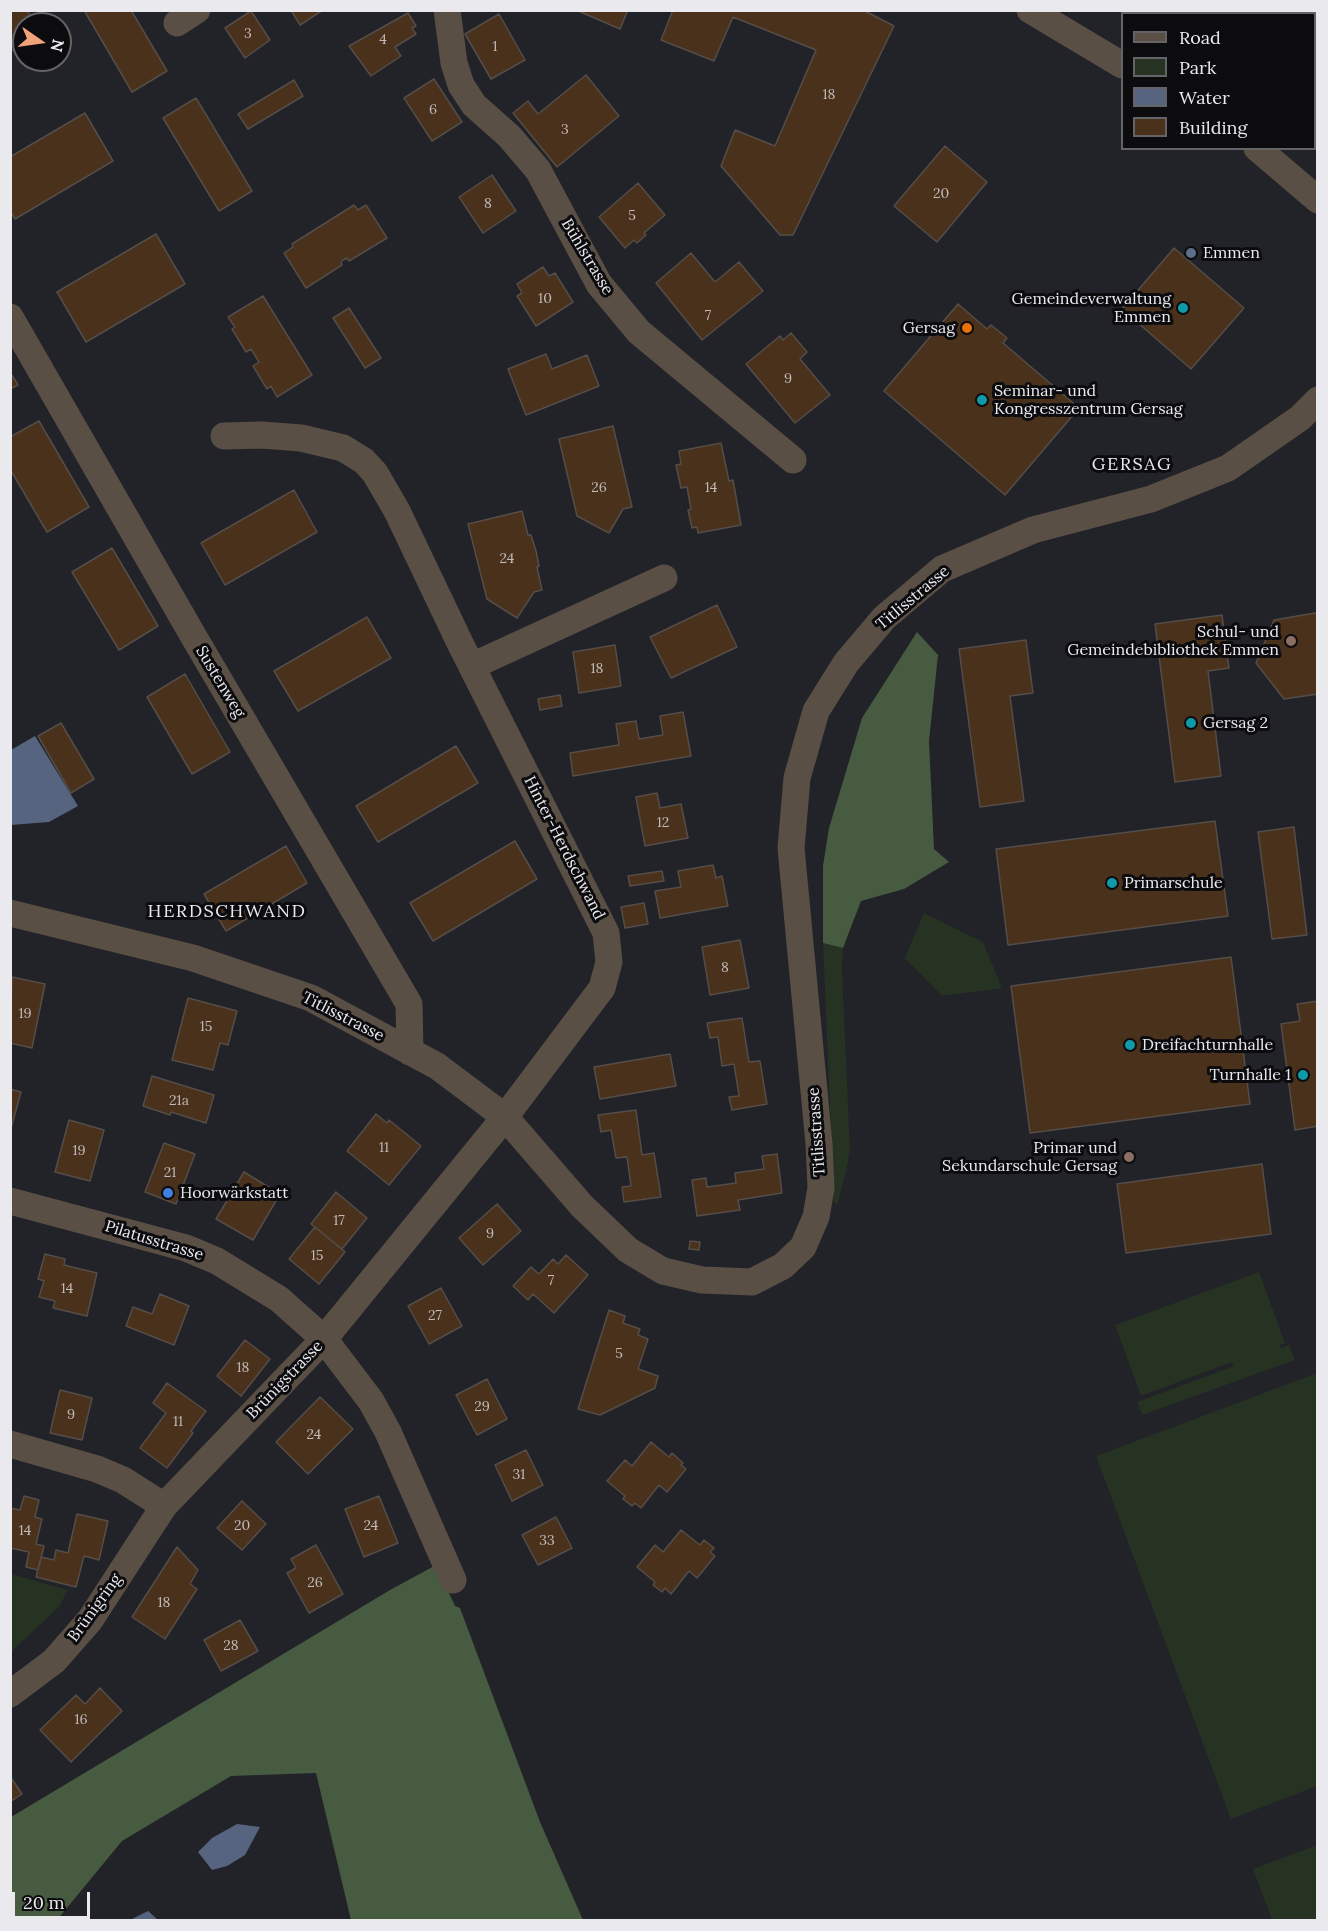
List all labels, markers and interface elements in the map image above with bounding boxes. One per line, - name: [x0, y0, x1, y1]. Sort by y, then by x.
- north arrow: [12, 12, 72, 72]
- legend: [1121, 12, 1316, 150]
- house number: 3: [244, 26, 252, 42]
- text: Road: [1179, 26, 1221, 49]
- house number: 4: [379, 32, 387, 48]
- text: N: [46, 37, 69, 54]
- house number: 1: [492, 39, 498, 55]
- text: Park: [1179, 56, 1216, 79]
- text: Water: [1179, 86, 1230, 109]
- house number: 18: [823, 87, 835, 103]
- house number: 6: [429, 102, 437, 118]
- text: Building: [1179, 116, 1247, 139]
- house number: 3: [561, 122, 569, 138]
- house number: 20: [933, 186, 949, 202]
- house number: 8: [484, 196, 492, 212]
- house number: 5: [628, 208, 636, 224]
- street label: Bühlstrasse: [557, 215, 617, 299]
- place label: Emmen: [1203, 243, 1260, 263]
- marker: Emmen: [1184, 246, 1198, 260]
- place label: Gemeindeverwaltung Emmen: [1012, 289, 1171, 327]
- house number: 10: [538, 291, 552, 307]
- marker: Gemeindeverwaltung Emmen: [1176, 301, 1190, 315]
- house number: 7: [705, 308, 711, 324]
- place label: Gersag: [903, 318, 955, 338]
- marker: Gersag: [960, 321, 974, 335]
- house number: 9: [784, 371, 792, 387]
- place label: Seminar- und Kongresszentrum Gersag: [994, 381, 1183, 419]
- marker: Seminar- und Kongresszentrum Gersag: [975, 393, 989, 407]
- district label: GERSAG: [1092, 454, 1172, 476]
- house number: 26: [591, 480, 607, 496]
- house number: 14: [705, 480, 717, 496]
- house number: 24: [500, 551, 514, 567]
- street label: Titlisstrasse: [873, 562, 953, 634]
- place label: Schul- und Gemeindebibliothek Emmen: [1067, 622, 1279, 660]
- marker: Schul- und Gemeindebibliothek Emmen: [1284, 634, 1298, 648]
- street label: Sustenweg: [191, 643, 249, 721]
- house number: 18: [591, 661, 603, 677]
- place label: Gersag 2: [1203, 713, 1268, 733]
- marker: Gersag 2: [1184, 716, 1198, 730]
- street label: Hinter-Herdschwand: [519, 773, 609, 923]
- house number: 12: [657, 815, 669, 831]
- place label: Primarschule: [1124, 873, 1223, 893]
- marker: Primarschule: [1105, 876, 1119, 890]
- district label: HERDSCHWAND: [148, 901, 306, 923]
- house number: 8: [721, 960, 729, 976]
- street label: Titlisstrasse: [299, 988, 387, 1046]
- house number: 19: [18, 1006, 32, 1022]
- house number: 15: [200, 1019, 212, 1035]
- place label: Dreifachturnhalle: [1142, 1035, 1273, 1055]
- marker: Dreifachturnhalle: [1123, 1038, 1137, 1052]
- place label: Turnhalle 1: [1210, 1065, 1291, 1085]
- marker: Turnhalle 1: [1296, 1068, 1310, 1082]
- street label: Titlisstrasse: [804, 1087, 830, 1177]
- house number: 21a: [169, 1093, 189, 1109]
- place label: Primar und Sekundarschule Gersag: [942, 1138, 1117, 1176]
- house number: 11: [379, 1140, 389, 1156]
- house number: 19: [72, 1143, 86, 1159]
- marker: Primar und Sekundarschule Gersag: [1122, 1150, 1136, 1164]
- house number: 21: [164, 1165, 176, 1181]
- place label: Hoorwärkstatt: [180, 1183, 289, 1203]
- marker: Hoorwärkstatt: [161, 1186, 175, 1200]
- house number: 17: [333, 1213, 345, 1229]
- street label: Pilatusstrasse: [102, 1217, 206, 1265]
- house number: 9: [486, 1226, 494, 1242]
- house number: 15: [311, 1248, 323, 1264]
- house number: 7: [548, 1273, 554, 1289]
- house number: 14: [61, 1281, 73, 1297]
- house number: 27: [428, 1308, 442, 1324]
- street label: Brünigstrasse: [243, 1337, 327, 1423]
- house number: 5: [615, 1346, 623, 1362]
- house number: 18: [237, 1360, 249, 1376]
- house number: 29: [474, 1399, 490, 1415]
- house number: 9: [67, 1407, 75, 1423]
- house number: 11: [173, 1414, 183, 1430]
- house number: 24: [307, 1427, 321, 1443]
- house number: 31: [513, 1467, 525, 1483]
- house number: 20: [234, 1518, 250, 1534]
- house number: 24: [364, 1518, 378, 1534]
- house number: 14: [19, 1523, 31, 1539]
- house number: 33: [539, 1533, 555, 1549]
- street label: Brünigring: [64, 1570, 126, 1646]
- house number: 26: [307, 1575, 323, 1591]
- house number: 18: [158, 1595, 170, 1611]
- house number: 28: [223, 1638, 239, 1654]
- house number: 16: [74, 1712, 88, 1728]
- scale bar: [15, 1880, 93, 1918]
- text: 20 m: [23, 1891, 65, 1914]

